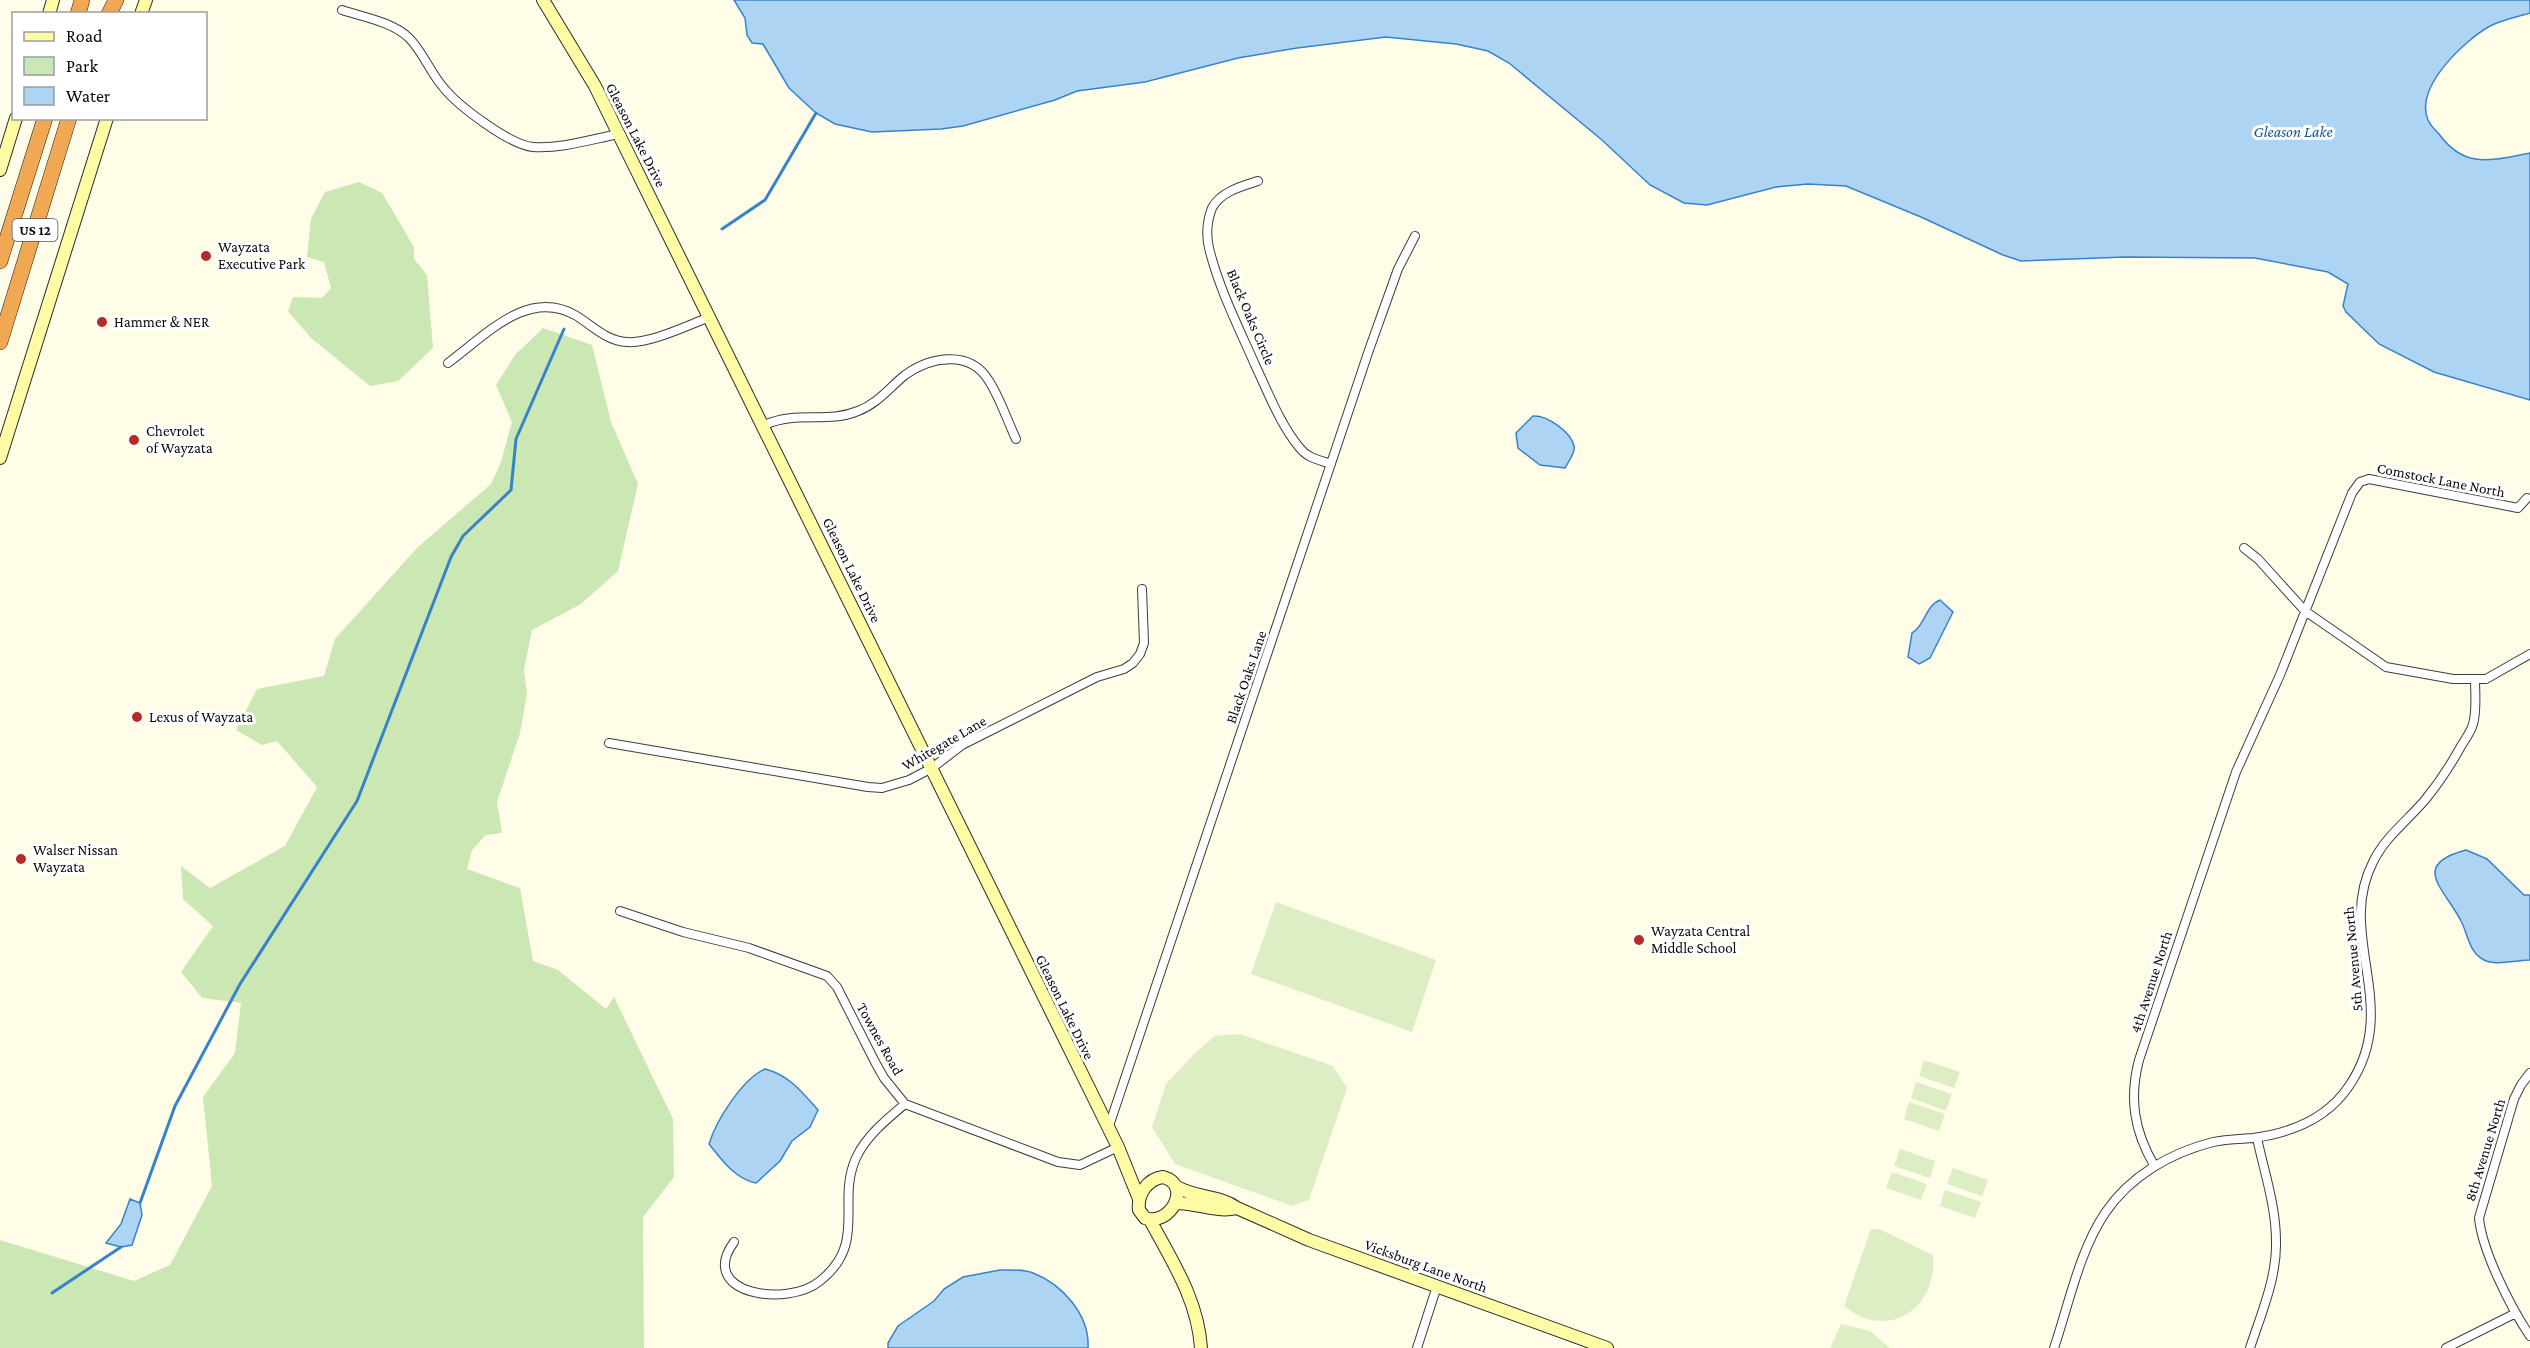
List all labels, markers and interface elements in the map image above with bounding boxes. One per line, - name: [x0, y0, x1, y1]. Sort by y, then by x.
- legend: [12, 12, 207, 120]
- text: Road: [66, 26, 103, 46]
- text: Park: [66, 56, 98, 76]
- street label: Gleason Lake Drive: [603, 80, 669, 190]
- text: Water: [66, 86, 111, 106]
- water label: Gleason Lake: [2254, 123, 2332, 140]
- road number: US 12: [12, 219, 57, 241]
- place label: Wayzata Executive Park: [218, 239, 306, 272]
- marker: Wayzata Executive Park: [199, 249, 213, 263]
- street label: Black Oaks Circle: [1224, 267, 1279, 368]
- place label: Hammer & NER: [114, 314, 210, 330]
- marker: Hammer & NER: [95, 315, 109, 329]
- place label: Chevrolet of Wayzata: [146, 423, 213, 457]
- marker: Chevrolet of Wayzata: [127, 433, 141, 447]
- street label: Comstock Lane North: [2376, 460, 2506, 500]
- street label: Gleason Lake Drive: [820, 515, 885, 625]
- street label: Black Oaks Lane: [1223, 628, 1269, 725]
- place label: Lexus of Wayzata: [149, 709, 253, 726]
- marker: Lexus of Wayzata: [130, 710, 144, 724]
- street label: Whitegate Lane: [899, 712, 990, 774]
- place label: Walser Nissan Wayzata: [33, 842, 118, 876]
- marker: Walser Nissan Wayzata: [14, 852, 28, 866]
- street label: 5th Avenue North: [2340, 906, 2366, 1012]
- place label: Wayzata Central Middle School: [1651, 923, 1750, 956]
- street label: 4th Avenue North: [2127, 929, 2175, 1035]
- marker: Wayzata Central Middle School: [1632, 933, 1646, 947]
- street label: Gleason Lake Drive: [1033, 952, 1098, 1062]
- street label: Townes Road: [854, 1000, 906, 1078]
- street label: 8th Avenue North: [2462, 1097, 2508, 1203]
- street label: Vicksburg Lane North: [1362, 1236, 1490, 1297]

